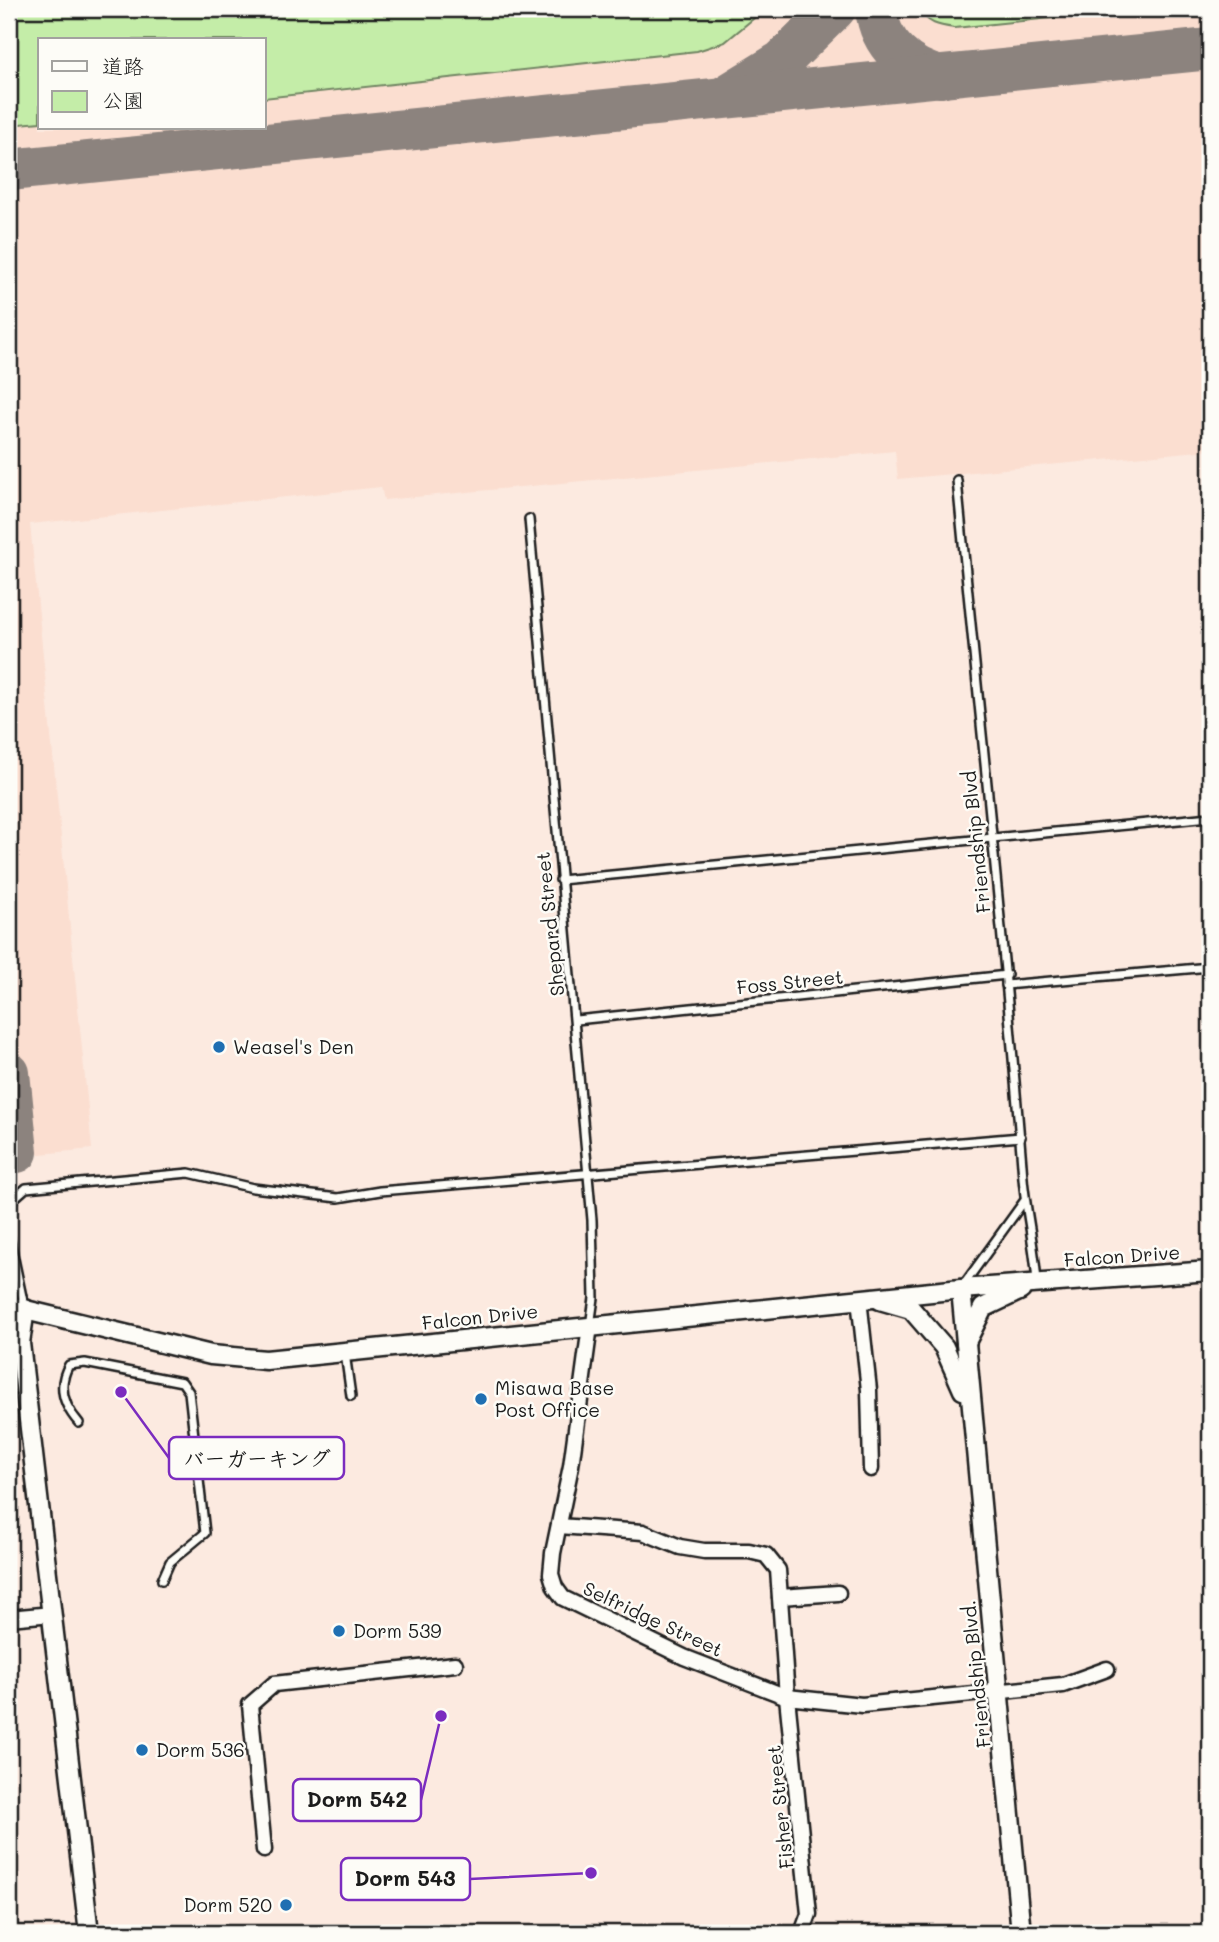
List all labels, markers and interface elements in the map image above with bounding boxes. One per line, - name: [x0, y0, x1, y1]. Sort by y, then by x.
- legend: [38, 38, 266, 130]
- text: 道路: [102, 52, 144, 79]
- text: 公園: [102, 86, 144, 113]
- street label: Friendship Blvd: [956, 770, 995, 914]
- street label: Shepard Street: [529, 851, 570, 997]
- street label: Foss Street: [735, 963, 844, 1000]
- place label: Weasel's Den: [233, 1034, 354, 1059]
- marker: Weasel's Den: [211, 1039, 227, 1055]
- street label: Falcon Drive: [1063, 1239, 1181, 1272]
- street label: Falcon Drive: [421, 1298, 539, 1335]
- place label: Misawa Base Post Office: [495, 1375, 614, 1422]
- marker: Misawa Base Post Office: [473, 1391, 489, 1407]
- callout: バーガーキング: [169, 1437, 344, 1479]
- text: バーガーキング: [183, 1444, 331, 1471]
- street label: Selfridge Street: [579, 1575, 727, 1662]
- street label: Friendship Blvd.: [955, 1599, 996, 1749]
- place label: Dorm 539: [353, 1618, 442, 1643]
- marker: Dorm 539: [331, 1623, 347, 1639]
- place label: Dorm 536: [156, 1737, 245, 1762]
- marker: Dorm 536: [134, 1742, 150, 1758]
- street label: Fisher Street: [761, 1744, 798, 1870]
- callout: Dorm 542: [293, 1779, 421, 1821]
- text: Dorm 542: [307, 1785, 407, 1812]
- callout: Dorm 543: [341, 1858, 470, 1900]
- text: Dorm 543: [354, 1864, 456, 1891]
- place label: Dorm 520: [184, 1892, 272, 1917]
- marker: Dorm 520: [278, 1897, 294, 1913]

